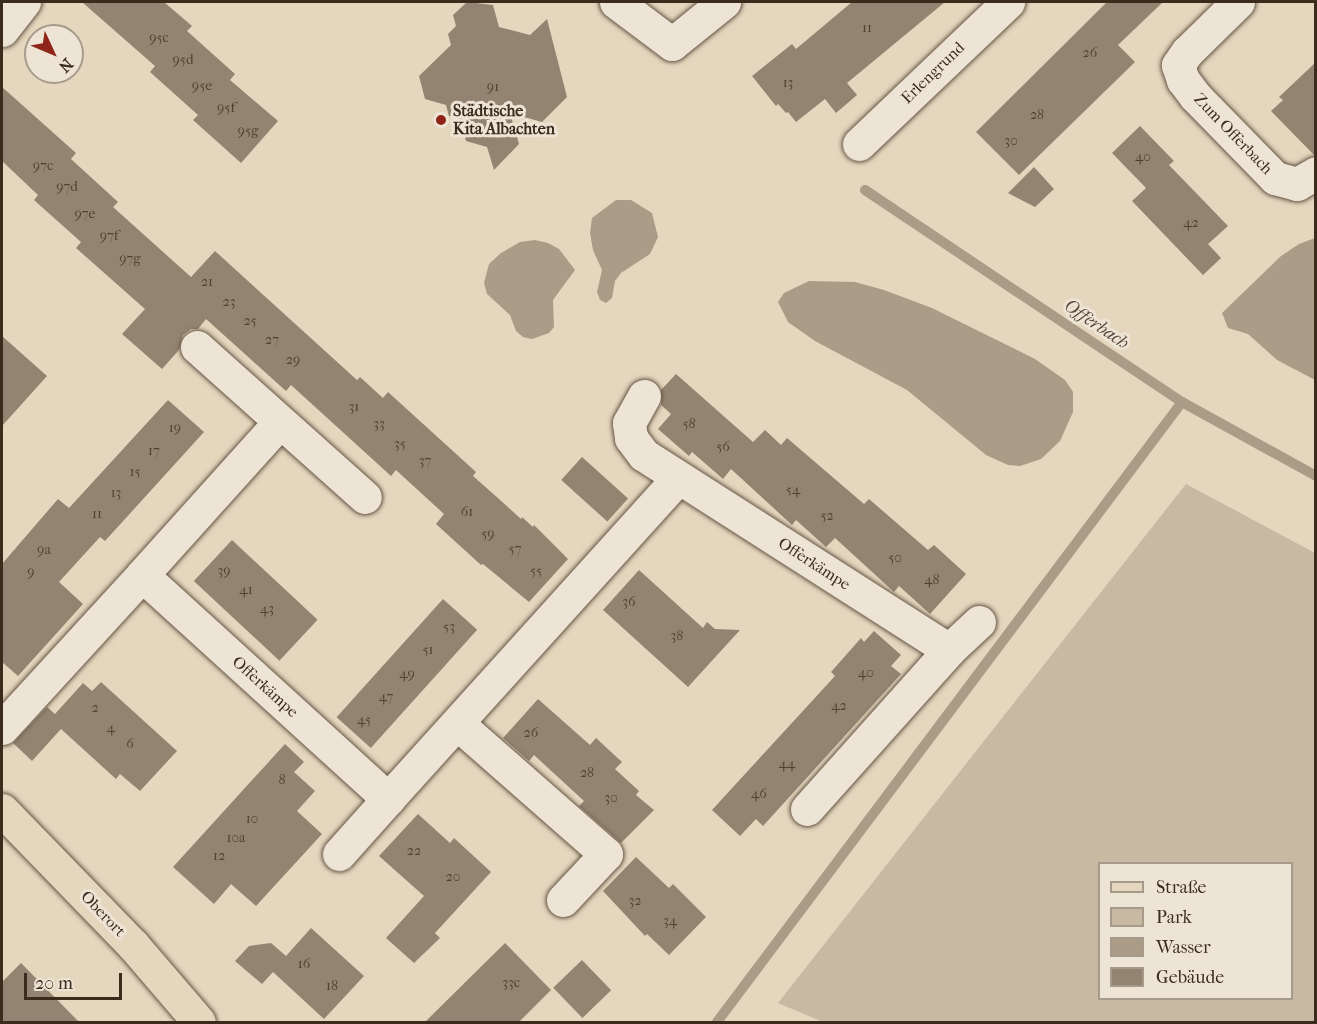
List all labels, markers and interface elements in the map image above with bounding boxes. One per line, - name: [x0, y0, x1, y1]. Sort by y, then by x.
- house number: 11: [862, 20, 872, 36]
- north arrow: [24, 24, 84, 84]
- house number: 95c: [149, 30, 169, 46]
- street label: Erlengrund: [897, 38, 969, 108]
- house number: 26: [1083, 45, 1097, 61]
- house number: 95d: [172, 52, 194, 68]
- text: N: [55, 54, 77, 76]
- house number: 13: [783, 75, 793, 91]
- house number: 95e: [192, 78, 212, 94]
- house number: 91: [487, 79, 499, 95]
- street label: Zum Offerbach: [1190, 90, 1276, 178]
- house number: 95f: [217, 100, 235, 116]
- place label: Städtische Kita Albachten: [453, 101, 555, 139]
- house number: 28: [1030, 107, 1044, 123]
- marker: Städtische Kita Albachten: [434, 113, 448, 127]
- house number: 95g: [238, 123, 258, 139]
- house number: 30: [1004, 133, 1018, 149]
- house number: 40: [1135, 149, 1151, 165]
- house number: 97c: [33, 158, 53, 174]
- house number: 97d: [56, 179, 78, 195]
- house number: 97e: [74, 206, 96, 222]
- house number: 42: [1183, 215, 1199, 231]
- house number: 97f: [100, 228, 118, 244]
- house number: 97g: [119, 251, 141, 267]
- house number: 21: [201, 274, 213, 290]
- house number: 23: [223, 294, 235, 310]
- water label: Offerbach: [1059, 295, 1133, 355]
- house number: 25: [243, 313, 257, 329]
- house number: 27: [265, 332, 279, 348]
- house number: 29: [286, 352, 300, 368]
- house number: 31: [349, 399, 359, 415]
- house number: 33: [373, 416, 385, 432]
- house number: 58: [682, 416, 696, 432]
- house number: 19: [169, 420, 181, 436]
- house number: 35: [394, 436, 406, 452]
- house number: 56: [716, 439, 730, 455]
- house number: 17: [148, 443, 160, 459]
- house number: 37: [419, 453, 431, 469]
- house number: 15: [130, 464, 140, 480]
- house number: 54: [786, 482, 800, 498]
- house number: 13: [111, 485, 121, 501]
- house number: 61: [461, 504, 473, 520]
- house number: 11: [92, 506, 102, 522]
- house number: 52: [820, 508, 834, 524]
- house number: 59: [481, 526, 495, 542]
- street label: Offerkämpe: [774, 534, 854, 594]
- house number: 57: [509, 541, 521, 557]
- house number: 9a: [37, 542, 51, 558]
- house number: 50: [888, 550, 902, 566]
- house number: 39: [217, 563, 231, 579]
- house number: 55: [530, 563, 542, 579]
- house number: 9: [27, 564, 35, 580]
- house number: 48: [924, 572, 940, 588]
- house number: 41: [239, 582, 253, 598]
- house number: 36: [622, 594, 636, 610]
- house number: 43: [260, 601, 274, 617]
- house number: 53: [443, 619, 455, 635]
- house number: 38: [671, 628, 683, 644]
- house number: 51: [422, 642, 434, 658]
- street label: Offerkämpe: [228, 652, 302, 722]
- house number: 40: [858, 665, 874, 681]
- house number: 49: [399, 666, 415, 682]
- house number: 47: [379, 689, 393, 705]
- house number: 42: [831, 698, 847, 714]
- house number: 2: [91, 700, 99, 716]
- house number: 45: [357, 712, 371, 728]
- house number: 4: [107, 720, 115, 736]
- house number: 26: [524, 725, 538, 741]
- house number: 6: [126, 736, 134, 752]
- house number: 44: [779, 756, 795, 772]
- house number: 28: [580, 765, 594, 781]
- house number: 8: [278, 772, 286, 788]
- house number: 46: [751, 786, 767, 802]
- house number: 30: [604, 790, 618, 806]
- house number: 10: [246, 811, 258, 827]
- house number: 10a: [226, 830, 246, 846]
- house number: 22: [407, 843, 421, 859]
- house number: 12: [213, 848, 225, 864]
- legend: [1098, 862, 1293, 1000]
- house number: 20: [446, 869, 460, 885]
- text: Straße: [1156, 877, 1206, 898]
- street label: Oberort: [77, 887, 129, 941]
- house number: 32: [629, 893, 641, 909]
- text: Park: [1156, 907, 1192, 928]
- house number: 34: [663, 913, 677, 929]
- text: Wasser: [1156, 937, 1211, 958]
- house number: 16: [298, 956, 310, 972]
- scale bar: [27, 961, 124, 999]
- text: Gebäude: [1156, 967, 1224, 988]
- text: 20 m: [35, 973, 73, 994]
- house number: 33c: [502, 975, 520, 991]
- house number: 18: [326, 978, 338, 994]

